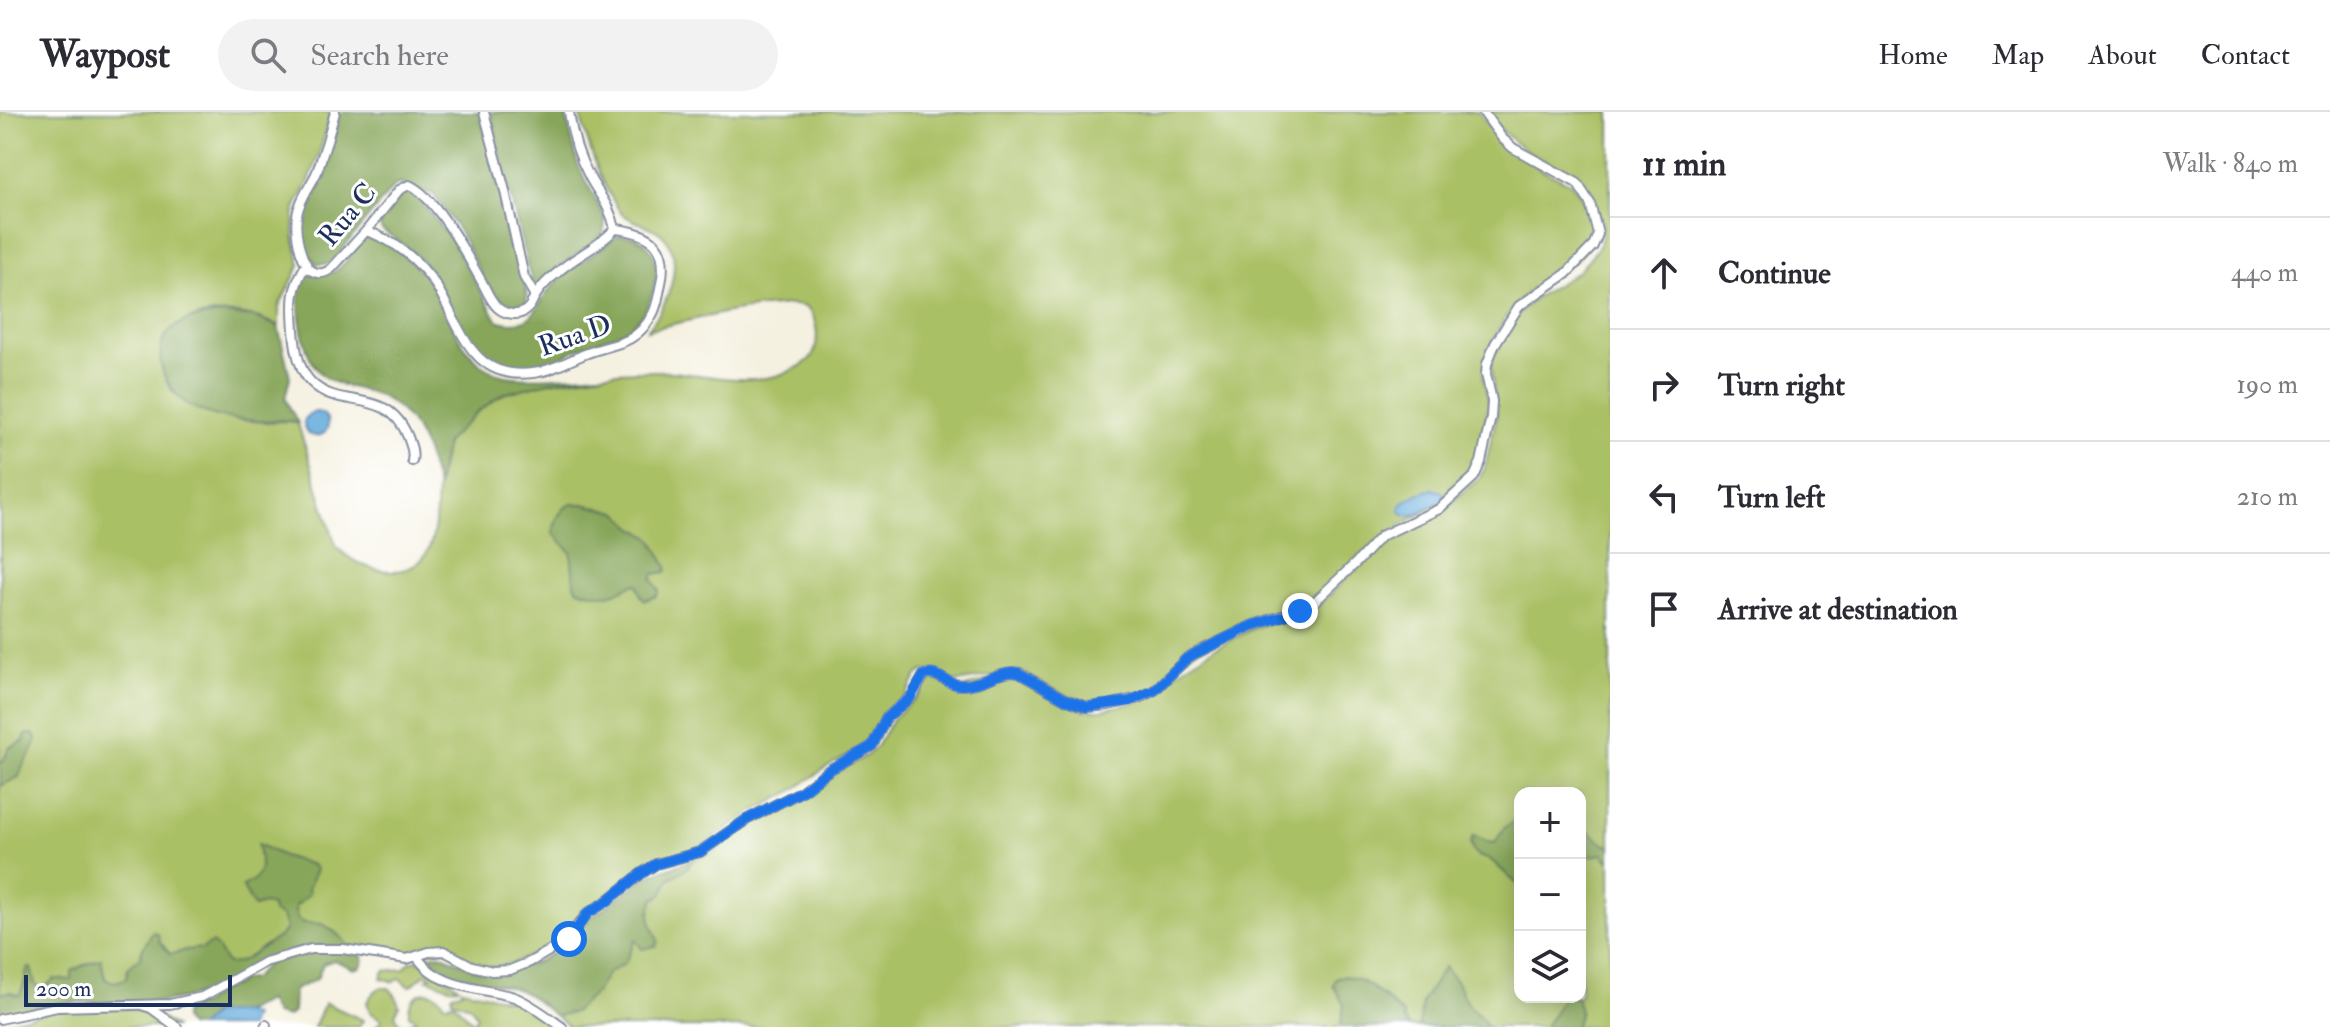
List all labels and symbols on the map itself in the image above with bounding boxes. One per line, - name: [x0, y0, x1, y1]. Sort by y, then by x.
- street label: Rua C: [311, 176, 385, 254]
- street label: Rua D: [534, 307, 616, 365]
- route end: [1282, 593, 1318, 629]
- route start: [551, 921, 587, 957]
- scale bar: [24, 971, 232, 1007]

